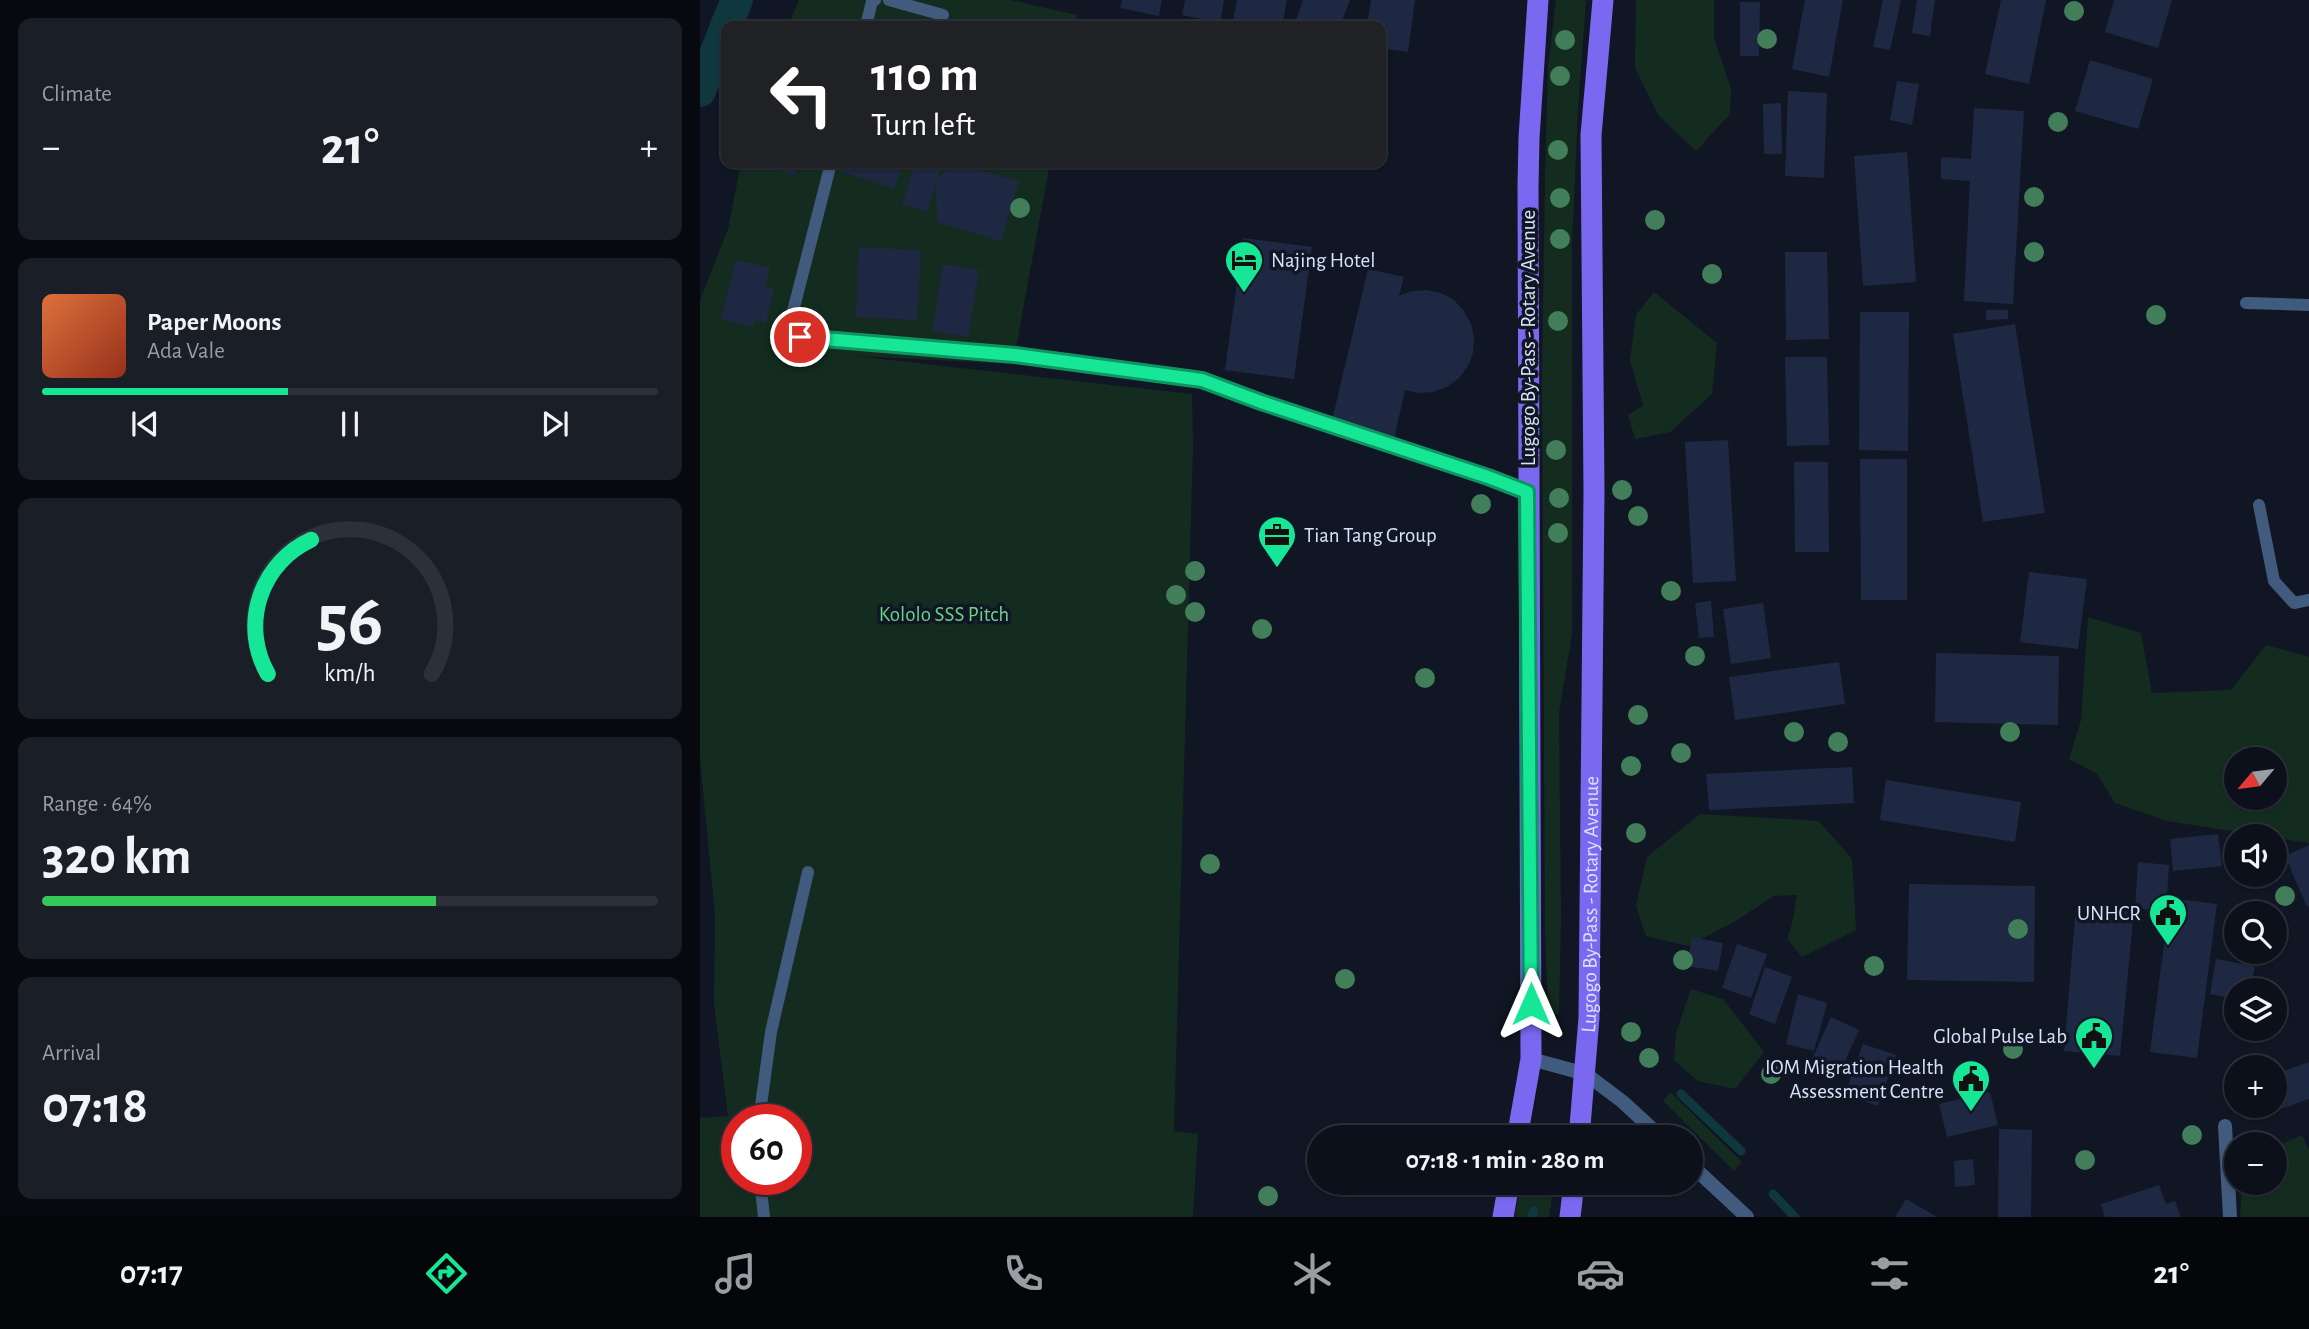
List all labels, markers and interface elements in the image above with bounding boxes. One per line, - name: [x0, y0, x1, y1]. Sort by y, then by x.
- icon: left: [756, 49, 847, 140]
- text: 110 m: [871, 51, 979, 100]
- text: Climate: [42, 83, 112, 106]
- text: Turn left: [871, 109, 975, 141]
- text: 21°: [321, 121, 379, 173]
- text: −: [42, 129, 60, 167]
- text: +: [640, 129, 658, 167]
- street label: Lugogo By-Pass - Rotary Avenue: [1518, 210, 1539, 466]
- hotel icon: Najing Hotel: [1223, 239, 1265, 294]
- place label: Najing Hotel: [1271, 250, 1375, 271]
- pin: [770, 307, 830, 367]
- text: Paper Moons: [147, 309, 282, 335]
- icon: arrive: [781, 318, 819, 356]
- text: Ada Vale: [147, 340, 225, 363]
- icon: previous: [126, 405, 164, 443]
- icon: pause: [331, 405, 369, 443]
- icon: next: [536, 405, 574, 443]
- office icon: Tian Tang Group: [1256, 514, 1298, 569]
- place label: Tian Tang Group: [1304, 525, 1437, 546]
- text: 56: [317, 587, 383, 660]
- park label: Kololo SSS Pitch: [879, 604, 1009, 625]
- text: km/h: [324, 661, 376, 686]
- north arrow: [2224, 747, 2287, 810]
- map controls: [2224, 747, 2287, 1195]
- street label: Lugogo By-Pass - Rotary Avenue: [1577, 776, 1602, 1034]
- text: Range · 64%: [42, 793, 152, 816]
- button: sound: [2224, 824, 2287, 887]
- text: 320 km: [42, 831, 192, 883]
- public building icon: UNHCR: [2147, 892, 2189, 947]
- button: search: [2224, 901, 2287, 964]
- place label: UNHCR: [2077, 903, 2141, 924]
- position arrow: [1494, 967, 1568, 1041]
- button: layers: [2224, 978, 2287, 1041]
- public building icon: Global Pulse Lab: [2073, 1015, 2115, 1070]
- place label: Global Pulse Lab: [1933, 1026, 2067, 1047]
- text: Arrival: [42, 1042, 101, 1065]
- button: +: [2224, 1055, 2287, 1118]
- place label: IOM Migration Health Assessment Centre: [1765, 1057, 1944, 1102]
- public building icon: IOM Migration Health Assessment Centre: [1950, 1058, 1992, 1113]
- text: 07:18: [42, 1080, 148, 1132]
- speed limit sign: 60: [721, 1104, 812, 1195]
- button: −: [2224, 1132, 2287, 1195]
- text: 07:18 · 1 min · 280 m: [1406, 1147, 1604, 1173]
- icon: directions: [422, 1249, 471, 1298]
- icon: music: [711, 1249, 760, 1298]
- icon: phone: [999, 1249, 1048, 1298]
- icon: climate: [1288, 1249, 1337, 1298]
- icon: car: [1576, 1249, 1625, 1298]
- icon: filters: [1865, 1249, 1914, 1298]
- text: 07:17: [120, 1257, 183, 1289]
- text: 21°: [2153, 1257, 2189, 1289]

